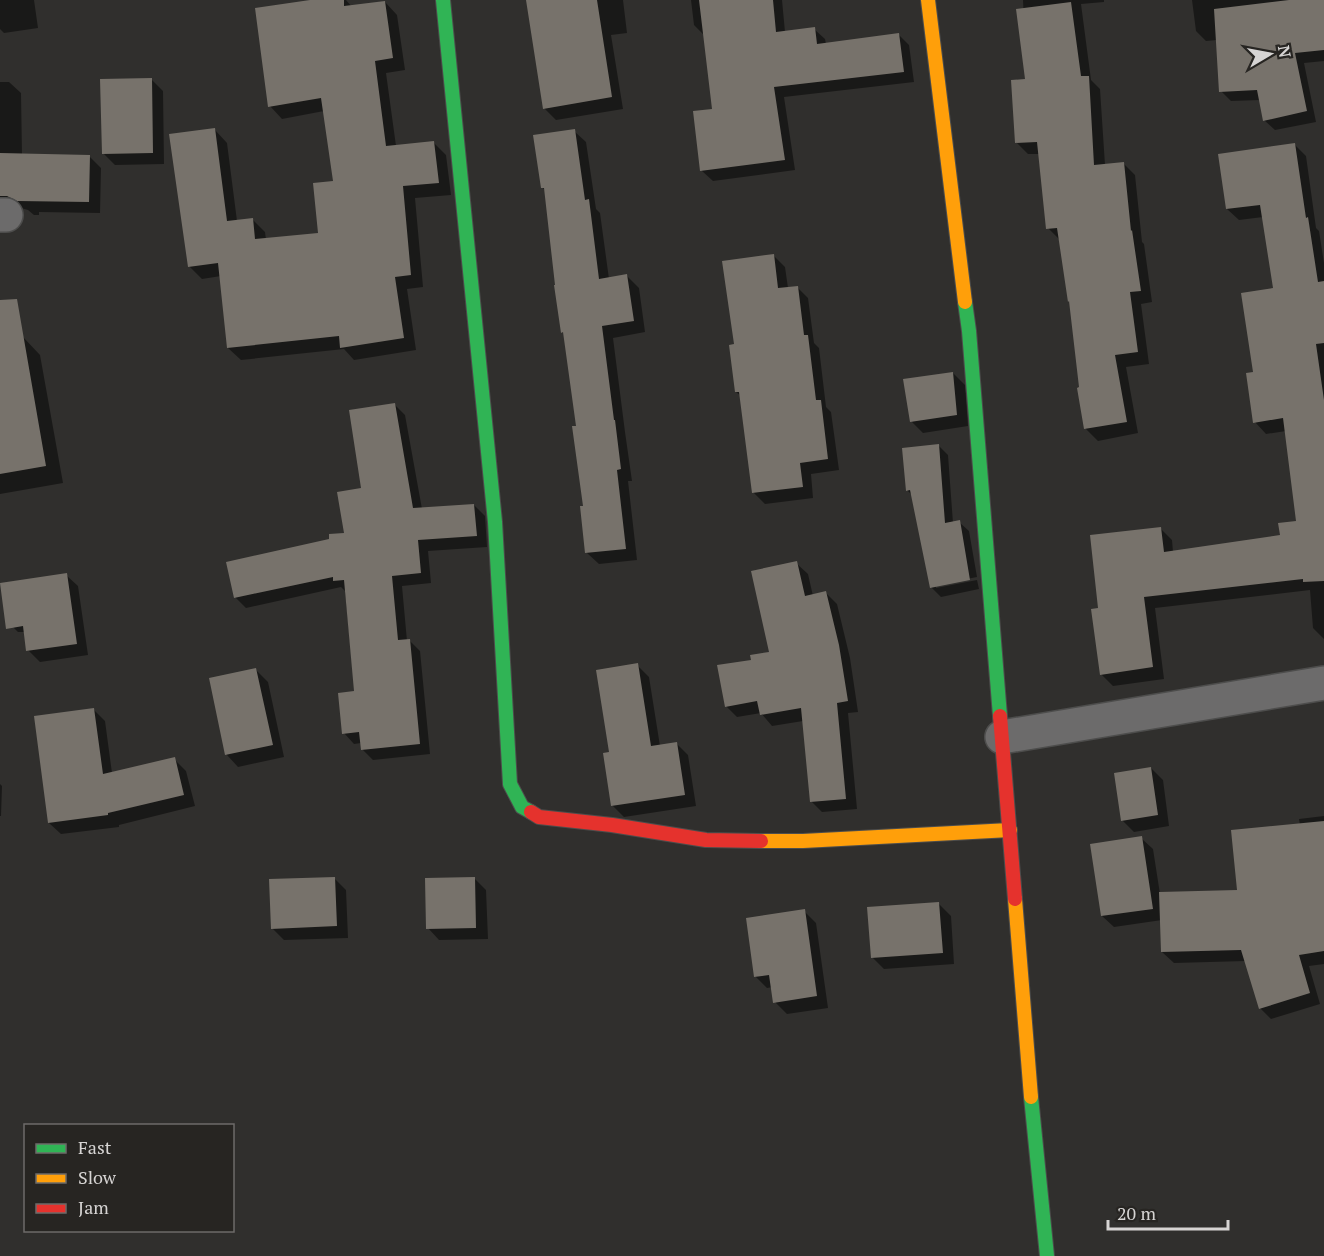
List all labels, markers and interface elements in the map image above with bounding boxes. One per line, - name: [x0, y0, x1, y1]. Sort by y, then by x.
- north arrow: [1240, 24, 1300, 84]
- text: N: [1273, 44, 1297, 59]
- legend: [24, 1124, 234, 1232]
- text: Fast: [78, 1135, 112, 1159]
- text: Slow: [78, 1165, 117, 1189]
- scale bar: [1108, 1193, 1228, 1231]
- text: Jam: [78, 1195, 109, 1219]
- text: 20 m: [1117, 1201, 1157, 1225]

